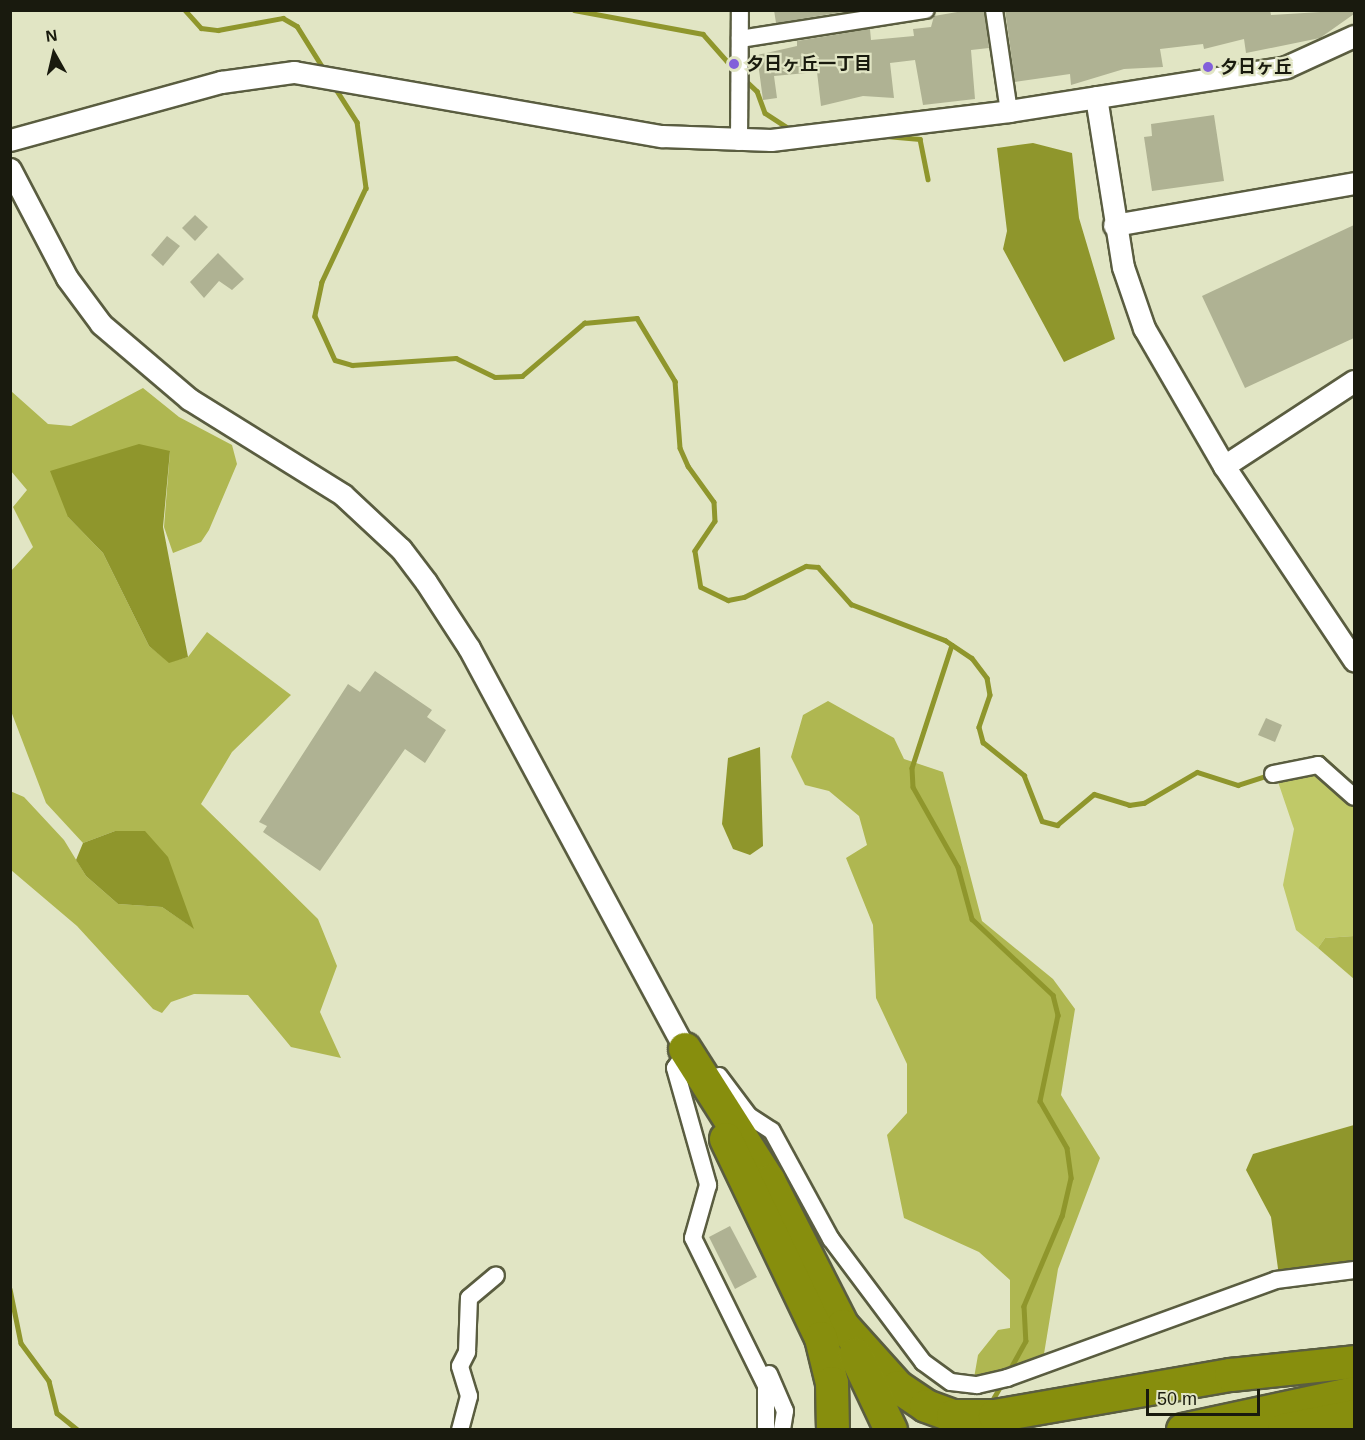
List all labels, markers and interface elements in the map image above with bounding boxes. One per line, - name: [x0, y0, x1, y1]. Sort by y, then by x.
- north arrow: [24, 24, 84, 84]
- text: N: [45, 26, 58, 45]
- place label: 夕日ヶ丘一丁目: [746, 53, 872, 75]
- place label: 夕日ヶ丘: [1220, 56, 1292, 78]
- marker: 夕日ヶ丘一丁目: [727, 57, 741, 71]
- marker: 夕日ヶ丘: [1201, 60, 1215, 74]
- scale bar: [1149, 1377, 1263, 1415]
- text: 50 m: [1157, 1389, 1197, 1409]

